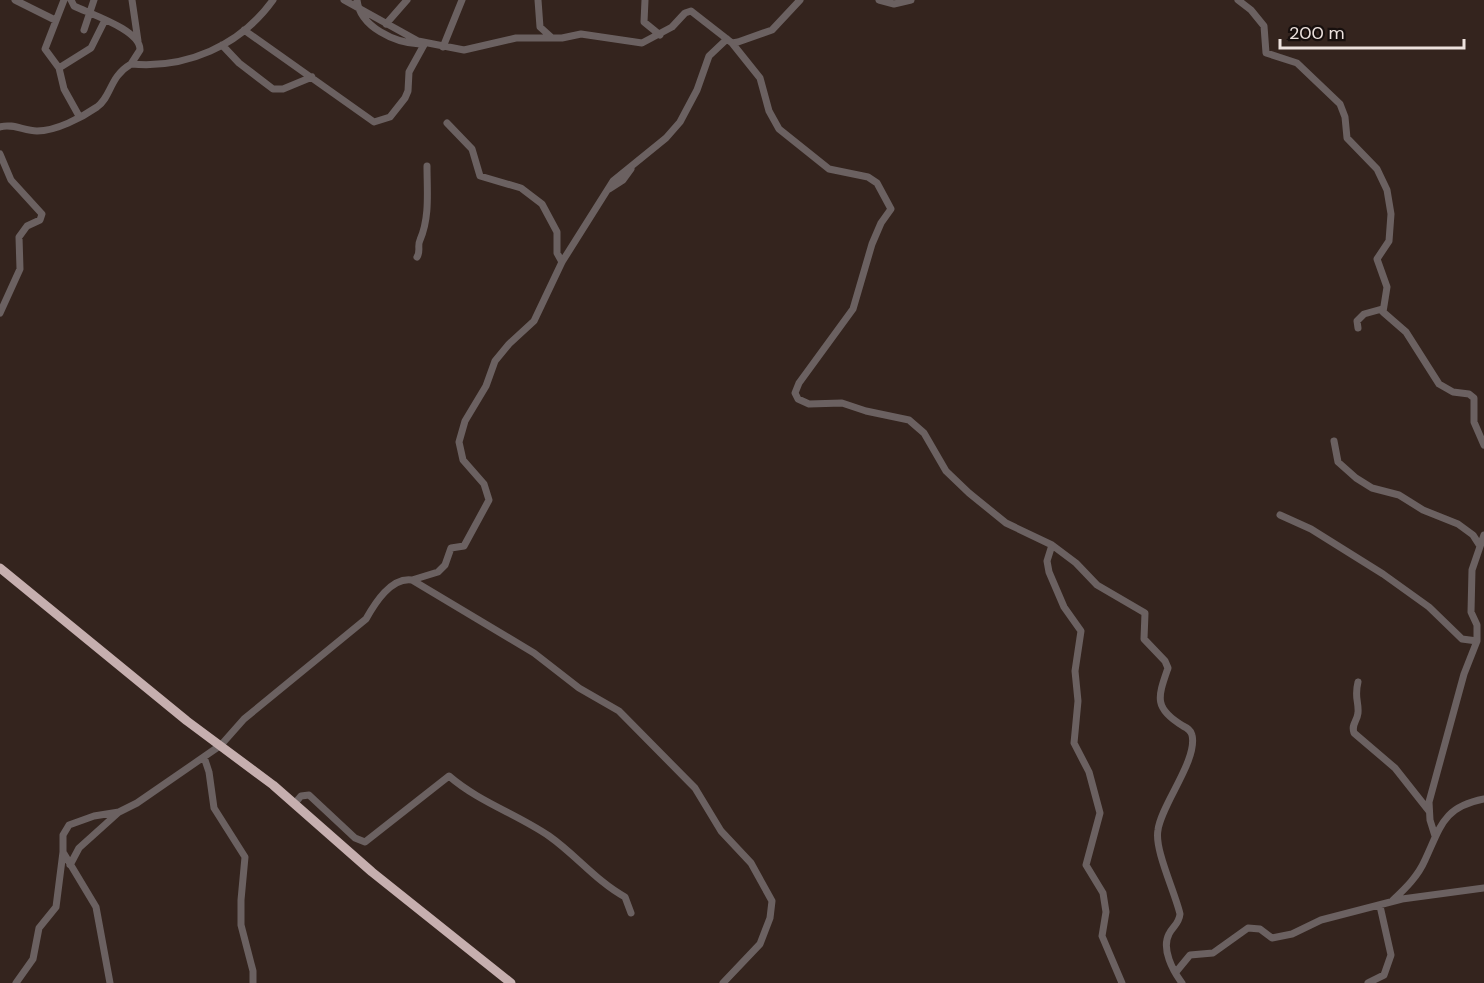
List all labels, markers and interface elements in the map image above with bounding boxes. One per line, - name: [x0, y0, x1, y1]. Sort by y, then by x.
- scale bar: [1280, 12, 1464, 50]
- text: 200 m: [1289, 21, 1345, 45]

